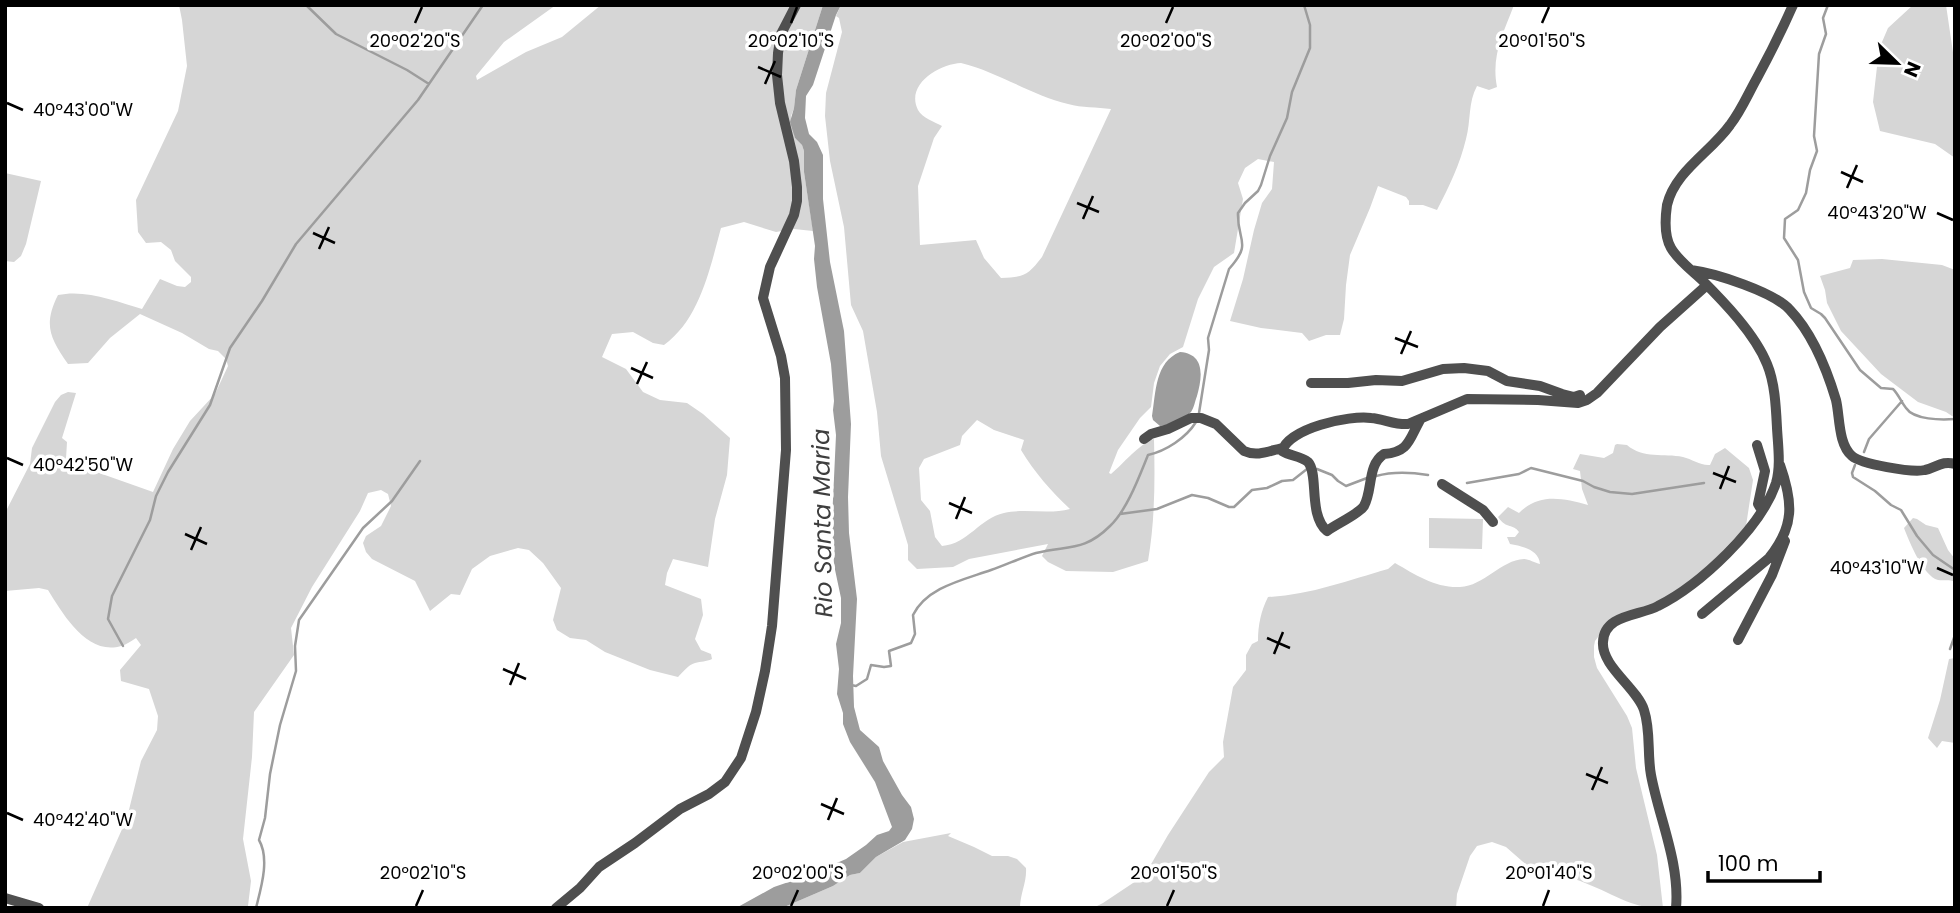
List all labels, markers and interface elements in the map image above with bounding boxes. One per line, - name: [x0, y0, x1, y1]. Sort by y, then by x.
- text: 20°02'20"S: [369, 28, 461, 53]
- text: 20°02'10"S: [748, 28, 834, 53]
- text: 20°02'00"S: [1120, 28, 1212, 53]
- text: 20°01'50"S: [1498, 28, 1586, 53]
- north arrow: [1862, 28, 1932, 98]
- text: N: [1897, 58, 1927, 81]
- text: 40°43'00"W: [33, 97, 134, 122]
- text: 40°43'20"W: [1827, 200, 1927, 225]
- water label: Rio Santa Maria: [804, 428, 840, 618]
- text: 40°42'50"W: [33, 452, 133, 477]
- text: 40°43'10"W: [1830, 555, 1925, 580]
- text: 40°42'40"W: [33, 807, 133, 832]
- scale bar: [1708, 839, 1820, 883]
- text: 100 m: [1718, 849, 1778, 878]
- text: 20°02'10"S: [380, 860, 466, 885]
- text: 20°02'00"S: [752, 860, 844, 885]
- text: 20°01'50"S: [1130, 860, 1218, 885]
- text: 20°01'40"S: [1505, 860, 1593, 885]

